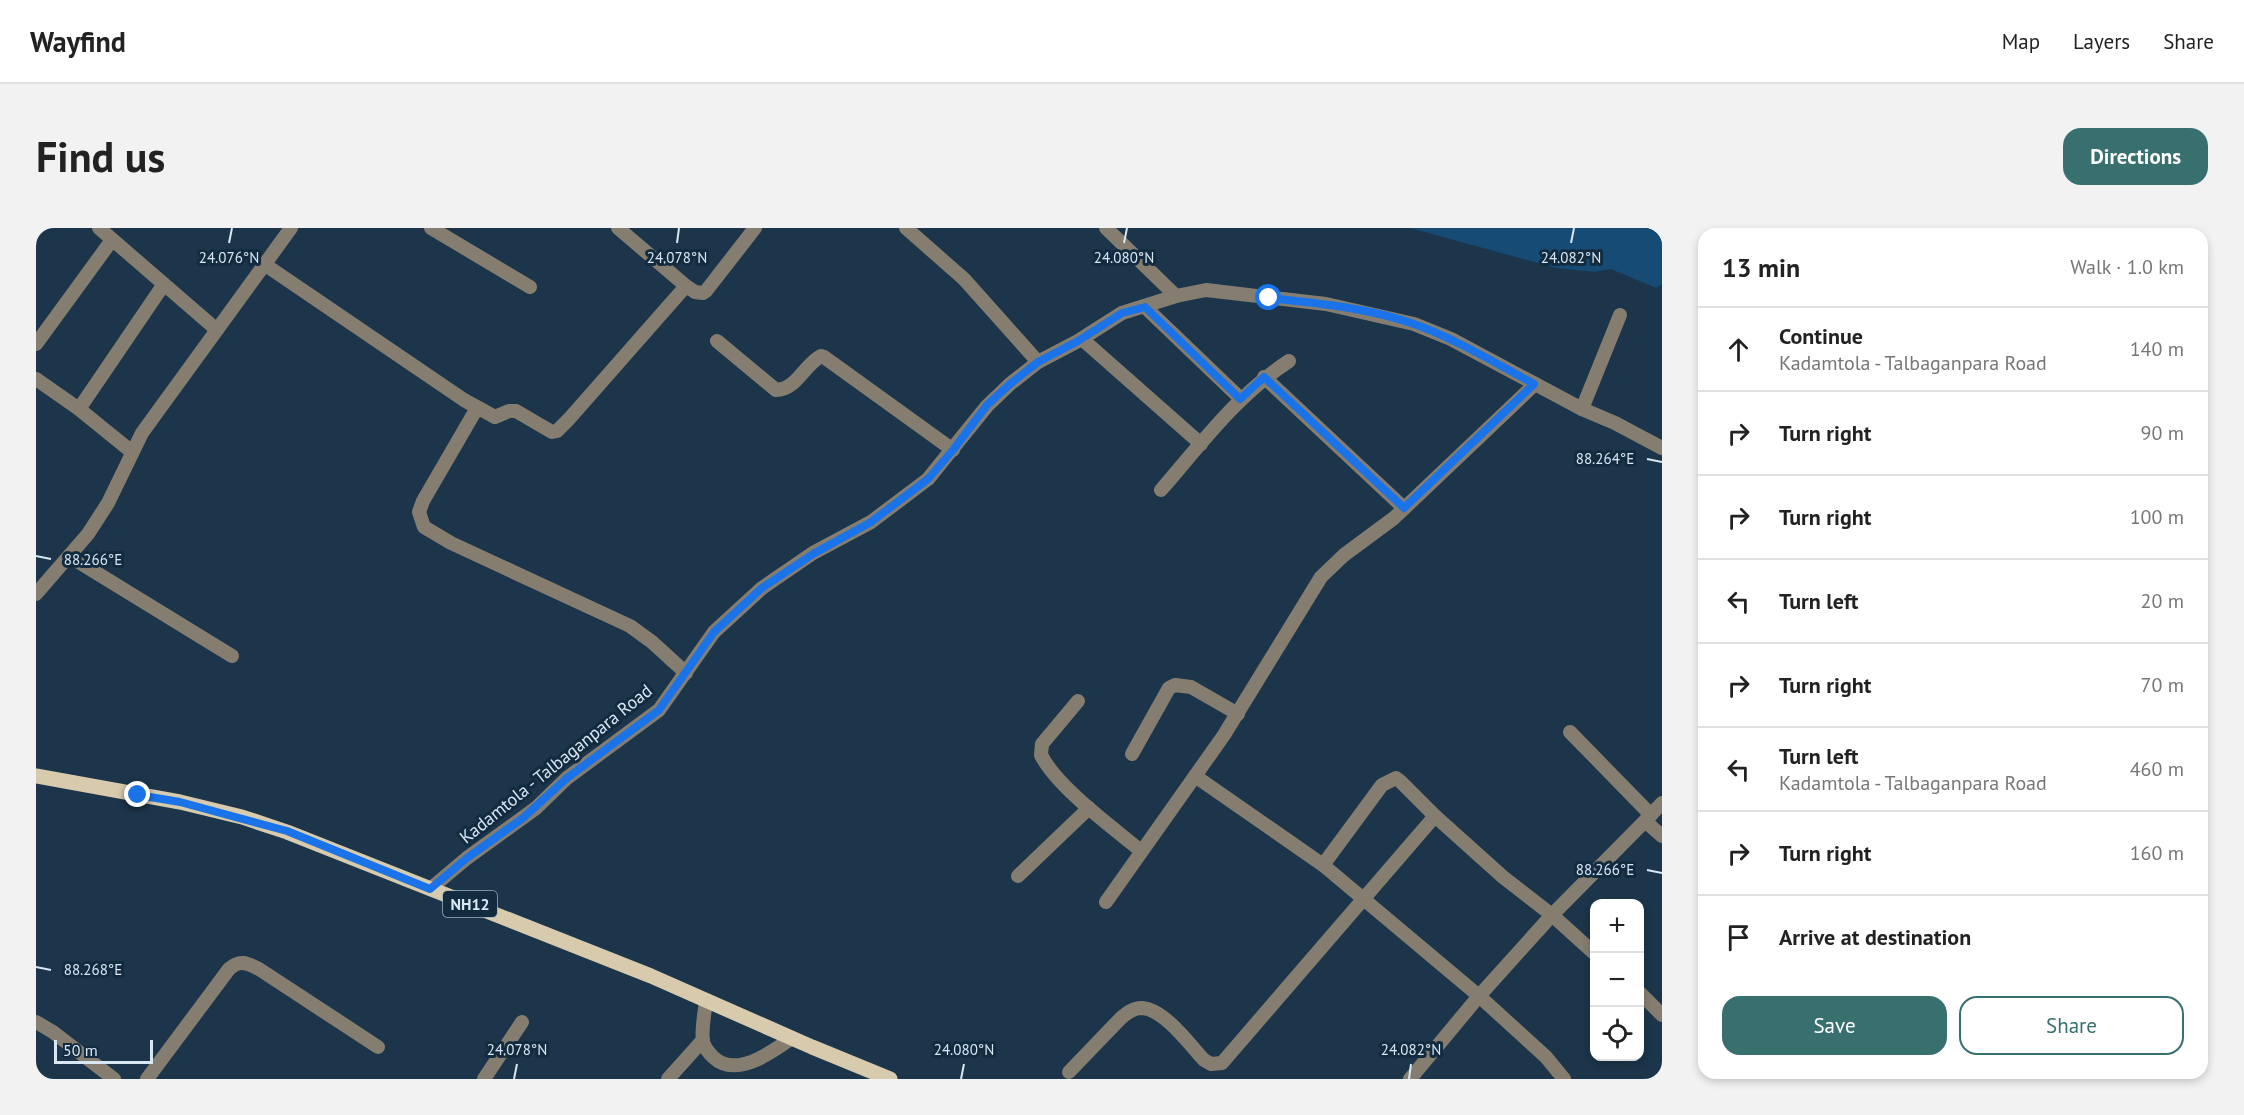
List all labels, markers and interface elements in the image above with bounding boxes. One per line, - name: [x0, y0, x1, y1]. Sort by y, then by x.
- text: Wayfind: [30, 23, 126, 60]
- text: Map: [2002, 28, 2040, 55]
- text: Layers: [2073, 28, 2130, 55]
- text: Share: [2163, 28, 2214, 55]
- button: Directions: [2063, 128, 2208, 185]
- text: Find us: [36, 129, 165, 184]
- text: 24.076°N: [199, 248, 259, 267]
- text: 24.078°N: [647, 248, 707, 267]
- text: 24.080°N: [1094, 248, 1154, 267]
- text: 24.082°N: [1541, 248, 1601, 267]
- text: 13 min: [1722, 251, 1800, 284]
- text: Walk · 1.0 km: [2070, 254, 2184, 280]
- route start: [1255, 284, 1281, 310]
- text: Continue: [1779, 322, 1863, 350]
- icon: ahead: [1722, 333, 1755, 366]
- text: 140 m: [2130, 336, 2184, 362]
- text: Kadamtola - Talbaganpara Road: [1779, 350, 2047, 376]
- icon: right: [1722, 417, 1755, 450]
- text: Turn right: [1779, 419, 1871, 447]
- text: 90 m: [2141, 420, 2184, 446]
- text: 88.264°E: [1576, 449, 1634, 468]
- icon: right: [1722, 501, 1755, 534]
- text: Turn right: [1779, 503, 1871, 531]
- text: 100 m: [2130, 504, 2184, 530]
- text: 88.266°E: [64, 550, 122, 569]
- icon: left: [1722, 585, 1755, 618]
- text: Turn left: [1779, 587, 1859, 615]
- text: 20 m: [2141, 588, 2184, 614]
- icon: right: [1722, 669, 1755, 702]
- text: Turn right: [1779, 671, 1871, 699]
- text: 70 m: [2141, 672, 2184, 698]
- street label: Kadamtola - Talbaganpara Road: [455, 679, 657, 848]
- text: Turn left: [1779, 742, 1859, 770]
- icon: left: [1722, 753, 1755, 786]
- text: 460 m: [2130, 756, 2184, 782]
- text: Kadamtola - Talbaganpara Road: [1779, 770, 2047, 796]
- route end: [124, 781, 150, 807]
- icon: right: [1722, 837, 1755, 870]
- text: Turn right: [1779, 839, 1871, 867]
- text: 160 m: [2130, 840, 2184, 866]
- text: 88.266°E: [1576, 860, 1634, 879]
- road number: NH12: [443, 891, 497, 917]
- map controls: [1590, 899, 1644, 1061]
- button: +: [1590, 899, 1644, 953]
- icon: arrive: [1722, 921, 1755, 954]
- text: Arrive at destination: [1779, 923, 1971, 951]
- button: −: [1590, 953, 1644, 1007]
- text: 88.268°E: [64, 960, 122, 979]
- button: Save: [1722, 996, 1947, 1055]
- button: Share: [1959, 996, 2184, 1055]
- button: locate: [1590, 1007, 1644, 1061]
- scale bar: [54, 1037, 153, 1064]
- text: 50 m: [63, 1040, 98, 1060]
- text: 24.078°N: [487, 1040, 547, 1059]
- text: 24.080°N: [934, 1040, 994, 1059]
- text: 24.082°N: [1381, 1040, 1441, 1059]

